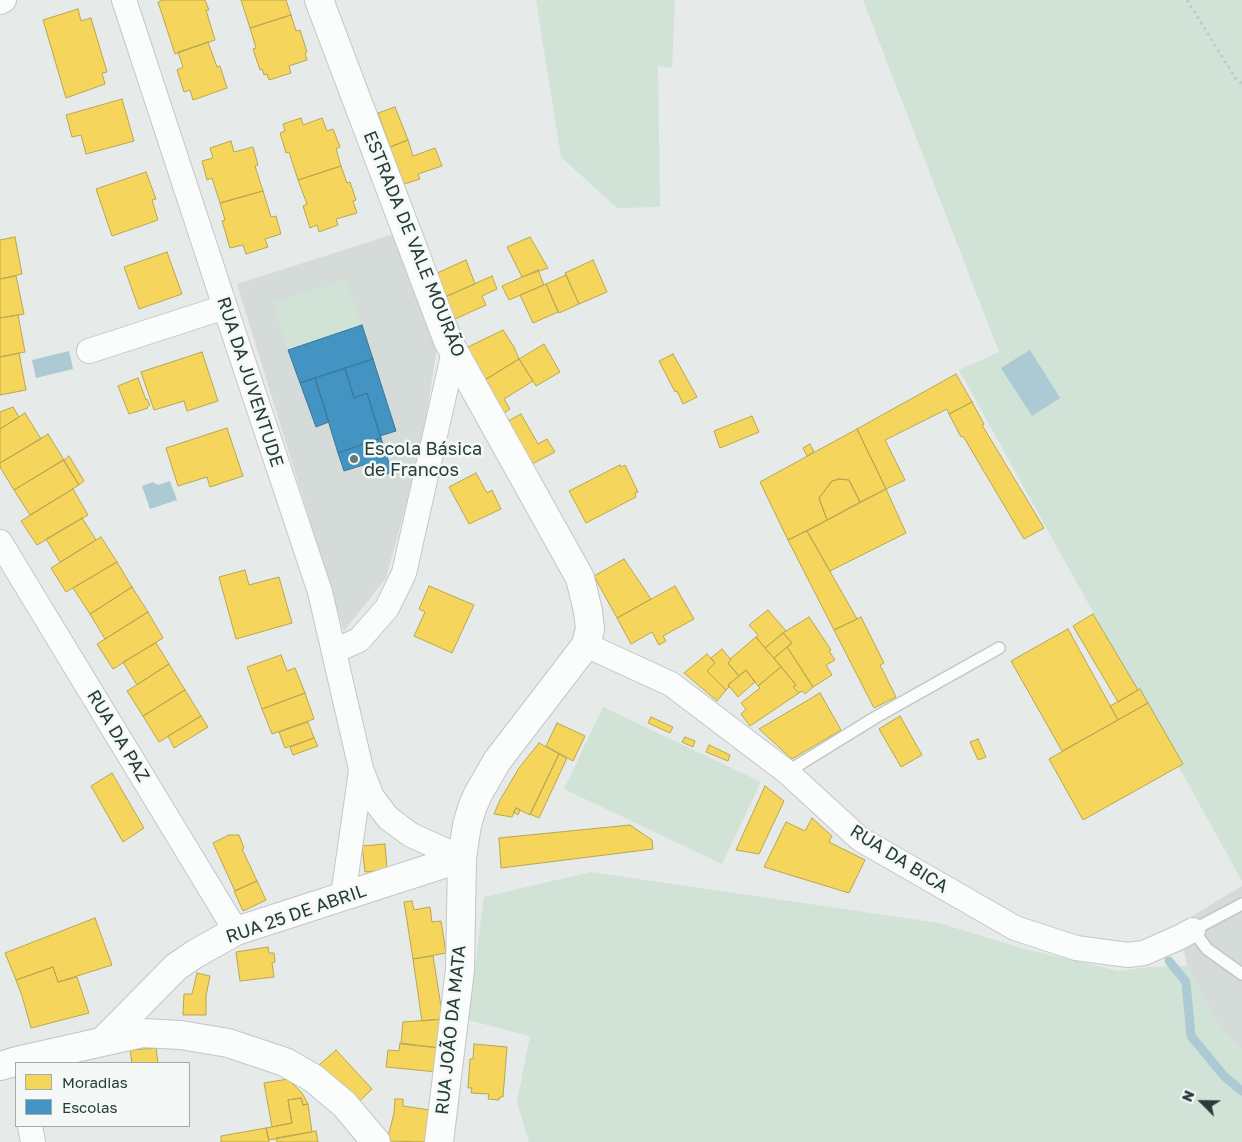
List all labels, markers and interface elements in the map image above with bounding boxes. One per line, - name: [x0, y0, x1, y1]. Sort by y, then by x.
- street label: ESTRADA DE VALE MOURÃO: [359, 128, 469, 360]
- street label: RUA DA JUVENTUDE: [212, 294, 288, 470]
- place label: Escola Básica de Francos: [364, 438, 482, 480]
- marker: Escola Básica de Francos: [348, 453, 360, 465]
- street label: RUA DA PAZ: [82, 686, 154, 786]
- street label: RUA DA BICA: [846, 820, 952, 898]
- street label: RUA 25 DE ABRIL: [223, 880, 369, 948]
- street label: RUA JOÃO DA MATA: [431, 944, 471, 1116]
- legend: [15, 1062, 190, 1127]
- text: Moradias: [62, 1073, 128, 1091]
- north arrow: [1177, 1077, 1227, 1127]
- text: N: [1178, 1088, 1198, 1104]
- text: Escolas: [62, 1098, 118, 1116]

